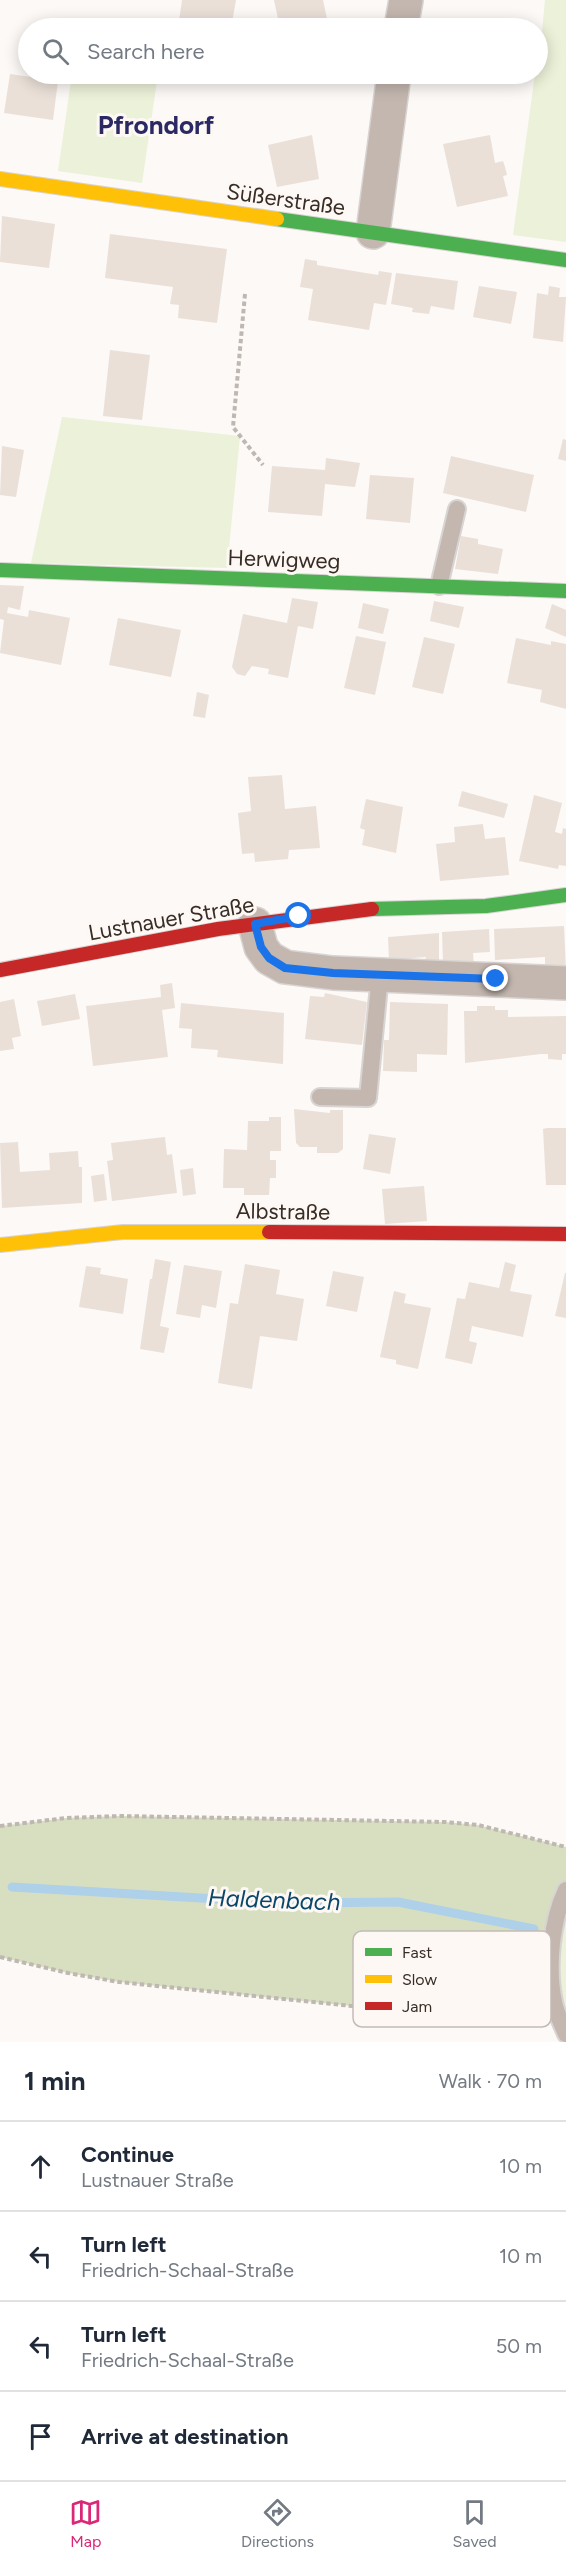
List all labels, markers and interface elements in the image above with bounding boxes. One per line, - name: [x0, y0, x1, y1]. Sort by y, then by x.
- search box: [18, 18, 548, 84]
- icon: search: [39, 35, 72, 68]
- text: Search here: [87, 38, 205, 65]
- district label: Pfrondorf: [98, 109, 215, 141]
- street label: Süßerstraße: [225, 178, 347, 221]
- street label: Herwigweg: [227, 544, 341, 575]
- street label: Lustnauer Straße: [86, 891, 256, 946]
- route start: [285, 902, 311, 928]
- route end: [482, 965, 508, 991]
- street label: Albstraße: [236, 1197, 330, 1226]
- water label: Haldenbach: [207, 1883, 341, 1916]
- legend: [353, 1931, 551, 2027]
- text: Fast: [402, 1943, 432, 1962]
- text: Slow: [402, 1970, 437, 1989]
- text: Jam: [402, 1997, 432, 2016]
- text: 1 min: [24, 2065, 85, 2097]
- text: Walk · 70 m: [439, 2069, 542, 2093]
- text: Continue: [81, 2141, 174, 2168]
- icon: ahead: [24, 2150, 57, 2183]
- text: 10 m: [499, 2154, 542, 2178]
- text: Lustnauer Straße: [81, 2168, 234, 2192]
- text: Turn left: [81, 2231, 167, 2258]
- icon: left: [24, 2240, 57, 2273]
- text: 10 m: [499, 2244, 542, 2268]
- text: Friedrich-Schaal-Straße: [81, 2258, 294, 2282]
- text: Turn left: [81, 2321, 167, 2348]
- icon: left: [24, 2330, 57, 2363]
- text: 50 m: [496, 2334, 542, 2358]
- text: Friedrich-Schaal-Straße: [81, 2348, 294, 2372]
- icon: arrive: [24, 2420, 57, 2453]
- text: Arrive at destination: [81, 2423, 289, 2450]
- tab: Map: [69, 2496, 102, 2551]
- tab: Directions: [241, 2496, 314, 2551]
- tab: Saved: [453, 2496, 497, 2551]

